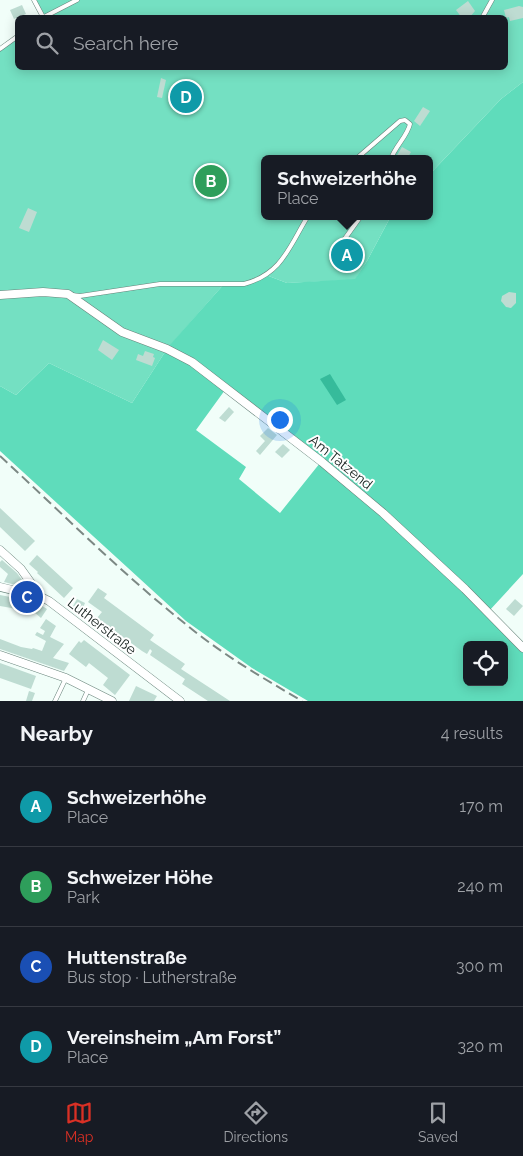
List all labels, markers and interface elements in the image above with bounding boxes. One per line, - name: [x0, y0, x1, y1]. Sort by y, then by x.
- search box: [15, 15, 508, 70]
- icon: search: [33, 29, 61, 57]
- text: Search here: [73, 32, 179, 54]
- pin: D: [170, 78, 202, 116]
- popup: [261, 155, 433, 220]
- pin: B: [195, 162, 227, 200]
- text: Schweizerhöhe: [277, 167, 417, 189]
- text: Place: [277, 189, 318, 208]
- pin: A: [331, 236, 363, 274]
- your location: [267, 407, 293, 433]
- street label: Am Tatzend: [306, 432, 376, 492]
- pin: C: [11, 578, 43, 616]
- street label: Lutherstraße: [65, 594, 139, 658]
- map controls: [463, 641, 508, 686]
- button: locate: [463, 641, 508, 686]
- text: Nearby: [20, 721, 93, 746]
- text: 4 results: [441, 724, 503, 743]
- text: Schweizerhöhe: [67, 786, 206, 808]
- text: A: [31, 797, 41, 816]
- text: 170 m: [459, 797, 503, 816]
- text: Place: [67, 808, 108, 827]
- text: Schweizer Höhe: [67, 866, 213, 888]
- text: B: [31, 877, 41, 896]
- text: 240 m: [457, 877, 503, 896]
- text: Park: [67, 888, 100, 907]
- text: Huttenstraße: [67, 946, 187, 968]
- text: C: [31, 957, 41, 976]
- text: 300 m: [456, 957, 503, 976]
- text: Bus stop · Lutherstraße: [67, 968, 237, 987]
- text: Vereinsheim „Am Forst”: [67, 1026, 281, 1048]
- text: D: [30, 1037, 42, 1056]
- text: 320 m: [458, 1037, 503, 1056]
- text: Place: [67, 1048, 108, 1067]
- tab: Map: [65, 1099, 93, 1145]
- tab: Directions: [223, 1099, 288, 1145]
- tab: Saved: [418, 1099, 458, 1145]

